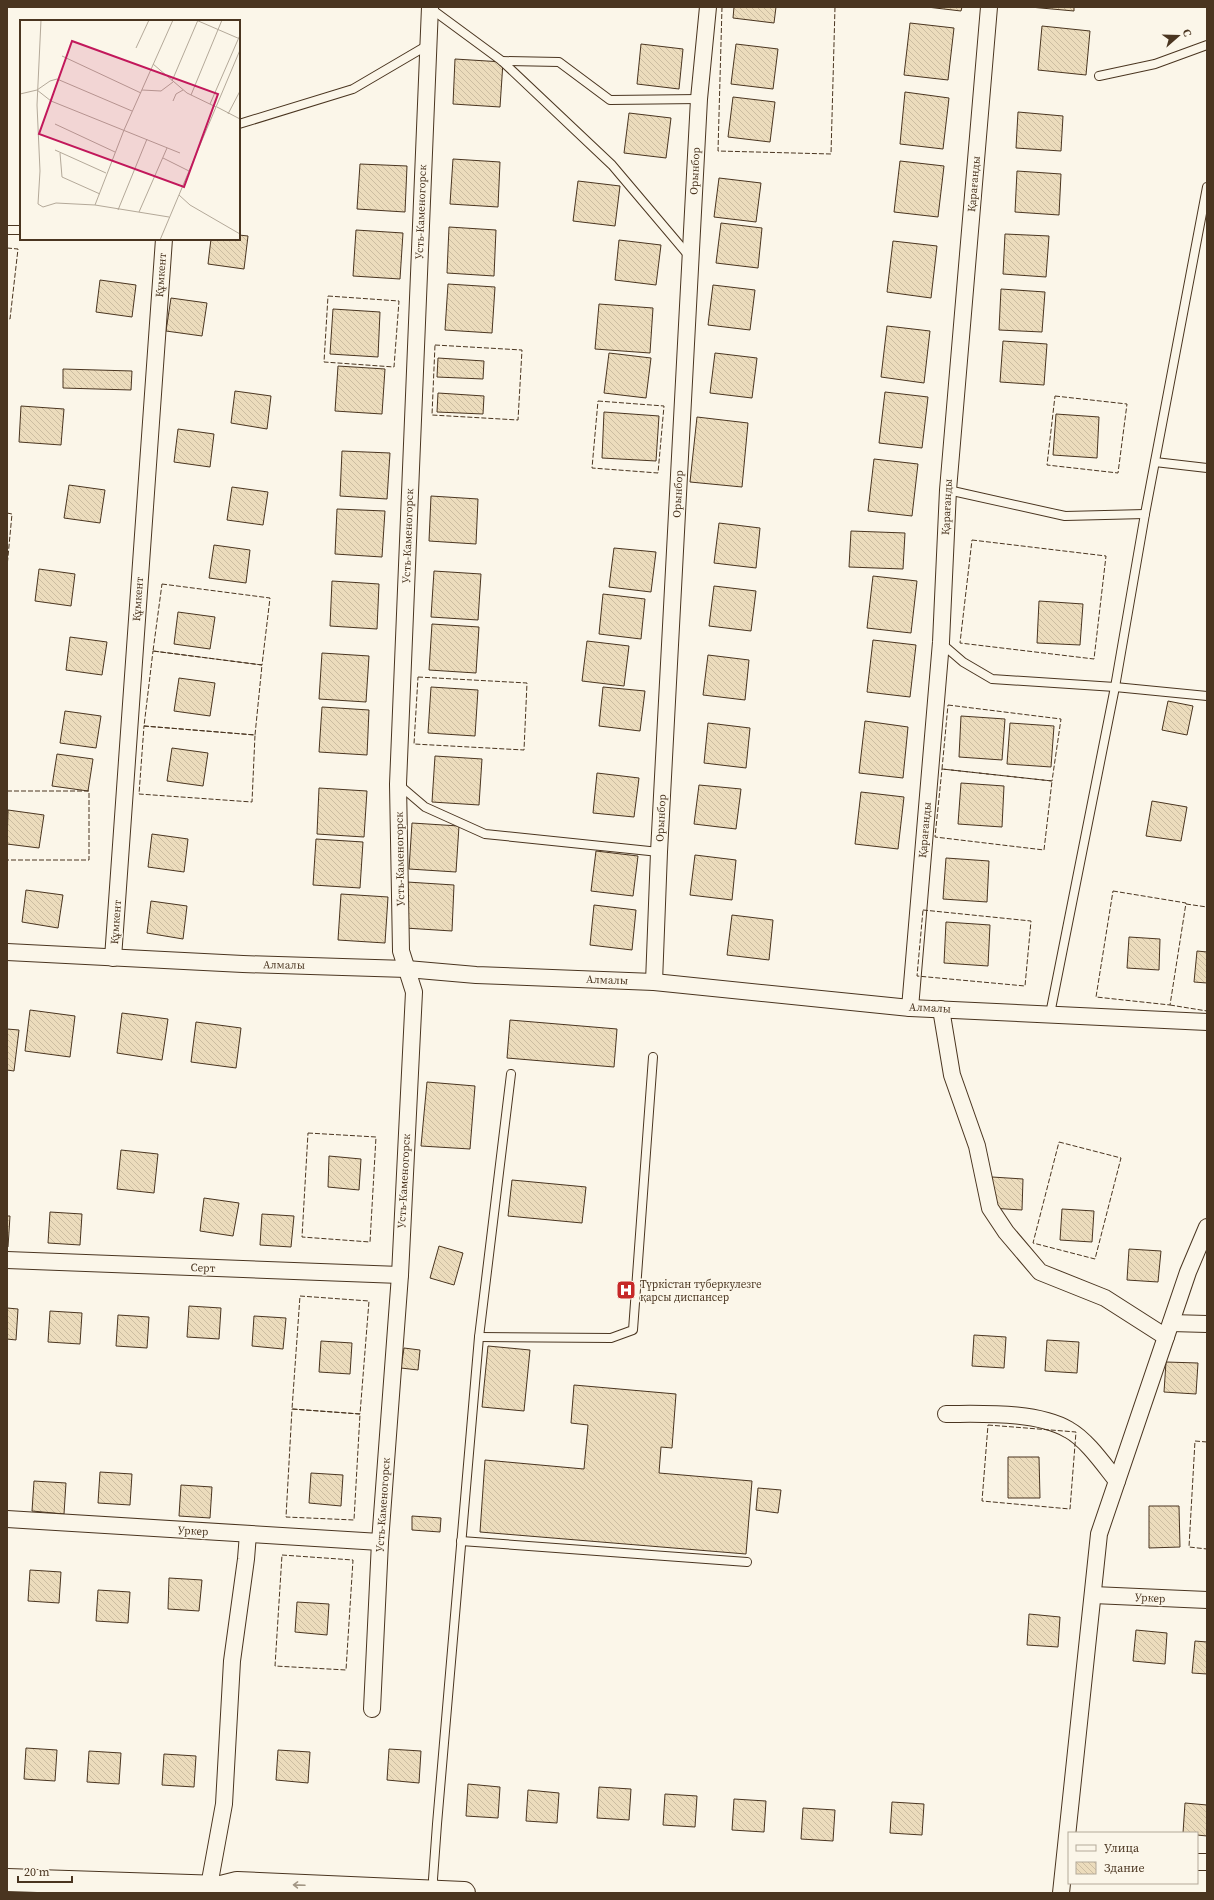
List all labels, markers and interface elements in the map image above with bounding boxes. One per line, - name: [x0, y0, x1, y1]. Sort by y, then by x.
- north arrow: [1158, 16, 1198, 56]
- inset map: [20, 20, 240, 240]
- text: С: [1179, 27, 1195, 39]
- street label: Орынбор: [686, 147, 704, 195]
- street label: Қарағанды: [964, 155, 984, 213]
- street label: Усть-Каменогорск: [412, 164, 430, 260]
- street label: Құмкент: [152, 252, 170, 298]
- street label: Орынбор: [669, 470, 687, 518]
- street label: Қарағанды: [938, 479, 956, 535]
- street label: Усть-Каменогорск: [399, 488, 417, 584]
- street label: Құмкент: [129, 576, 147, 622]
- street label: Орынбор: [652, 794, 670, 842]
- street label: Қарағанды: [915, 801, 935, 859]
- street label: Усть-Каменогорск: [392, 812, 408, 906]
- street label: Құмкент: [107, 899, 125, 945]
- street label: Алмалы: [263, 957, 305, 973]
- street label: Алмалы: [586, 972, 628, 988]
- street label: Алмалы: [909, 999, 951, 1017]
- street label: Усть-Каменогорск: [394, 1133, 414, 1229]
- street label: Серт: [190, 1260, 216, 1276]
- place label: Түркістан туберкулезге қарсы диспансер: [640, 1277, 762, 1305]
- hospital icon: Түркістан туберкулезге қарсы диспансер: [615, 1279, 637, 1301]
- street label: Усть-Каменогорск: [372, 1457, 394, 1553]
- street label: Уркер: [177, 1523, 209, 1539]
- street label: Уркер: [1134, 1590, 1166, 1606]
- legend: [1068, 1832, 1198, 1884]
- text: Улица: [1104, 1840, 1140, 1856]
- scale bar: [18, 1858, 72, 1884]
- text: Здание: [1104, 1860, 1145, 1876]
- text: 20 m: [24, 1864, 50, 1880]
- one-way arrow: [293, 1882, 306, 1889]

